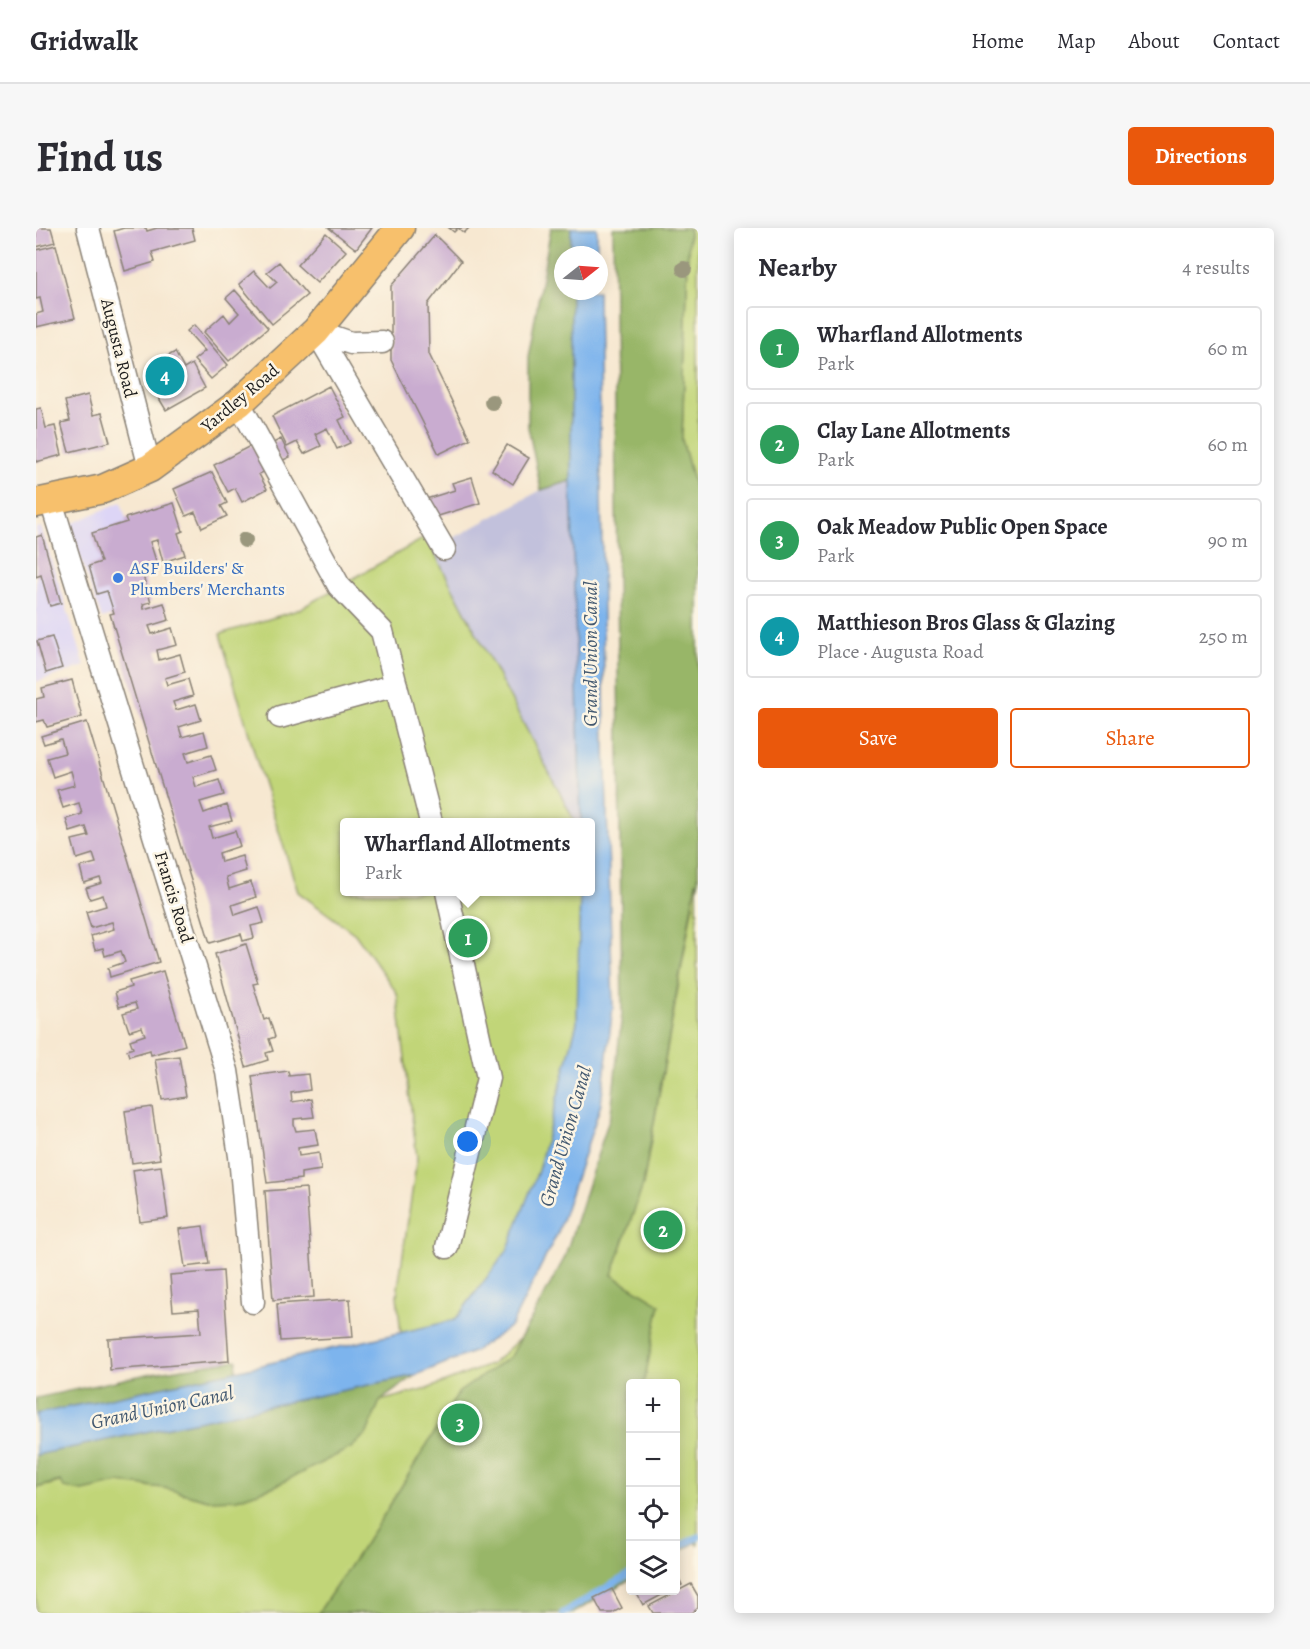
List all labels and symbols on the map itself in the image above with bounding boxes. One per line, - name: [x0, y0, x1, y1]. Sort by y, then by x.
- north arrow: [554, 246, 608, 300]
- street label: Augusta Road: [95, 295, 143, 400]
- pin: 4: [146, 354, 184, 398]
- street label: Yardley Road: [195, 358, 284, 438]
- place label: ASF Builders' & Plumbers' Merchants: [129, 556, 285, 601]
- marker: ASF Builders' & Plumbers' Merchants: [111, 571, 125, 585]
- water label: Grand Union Canal: [577, 581, 604, 727]
- street label: Francis Road: [149, 848, 199, 946]
- pin: 1: [448, 916, 488, 960]
- water label: Grand Union Canal: [532, 1063, 598, 1210]
- your location: [453, 1127, 482, 1156]
- pin: 2: [644, 1208, 682, 1252]
- water label: Grand Union Canal: [88, 1379, 236, 1436]
- pin: 3: [440, 1400, 480, 1446]

